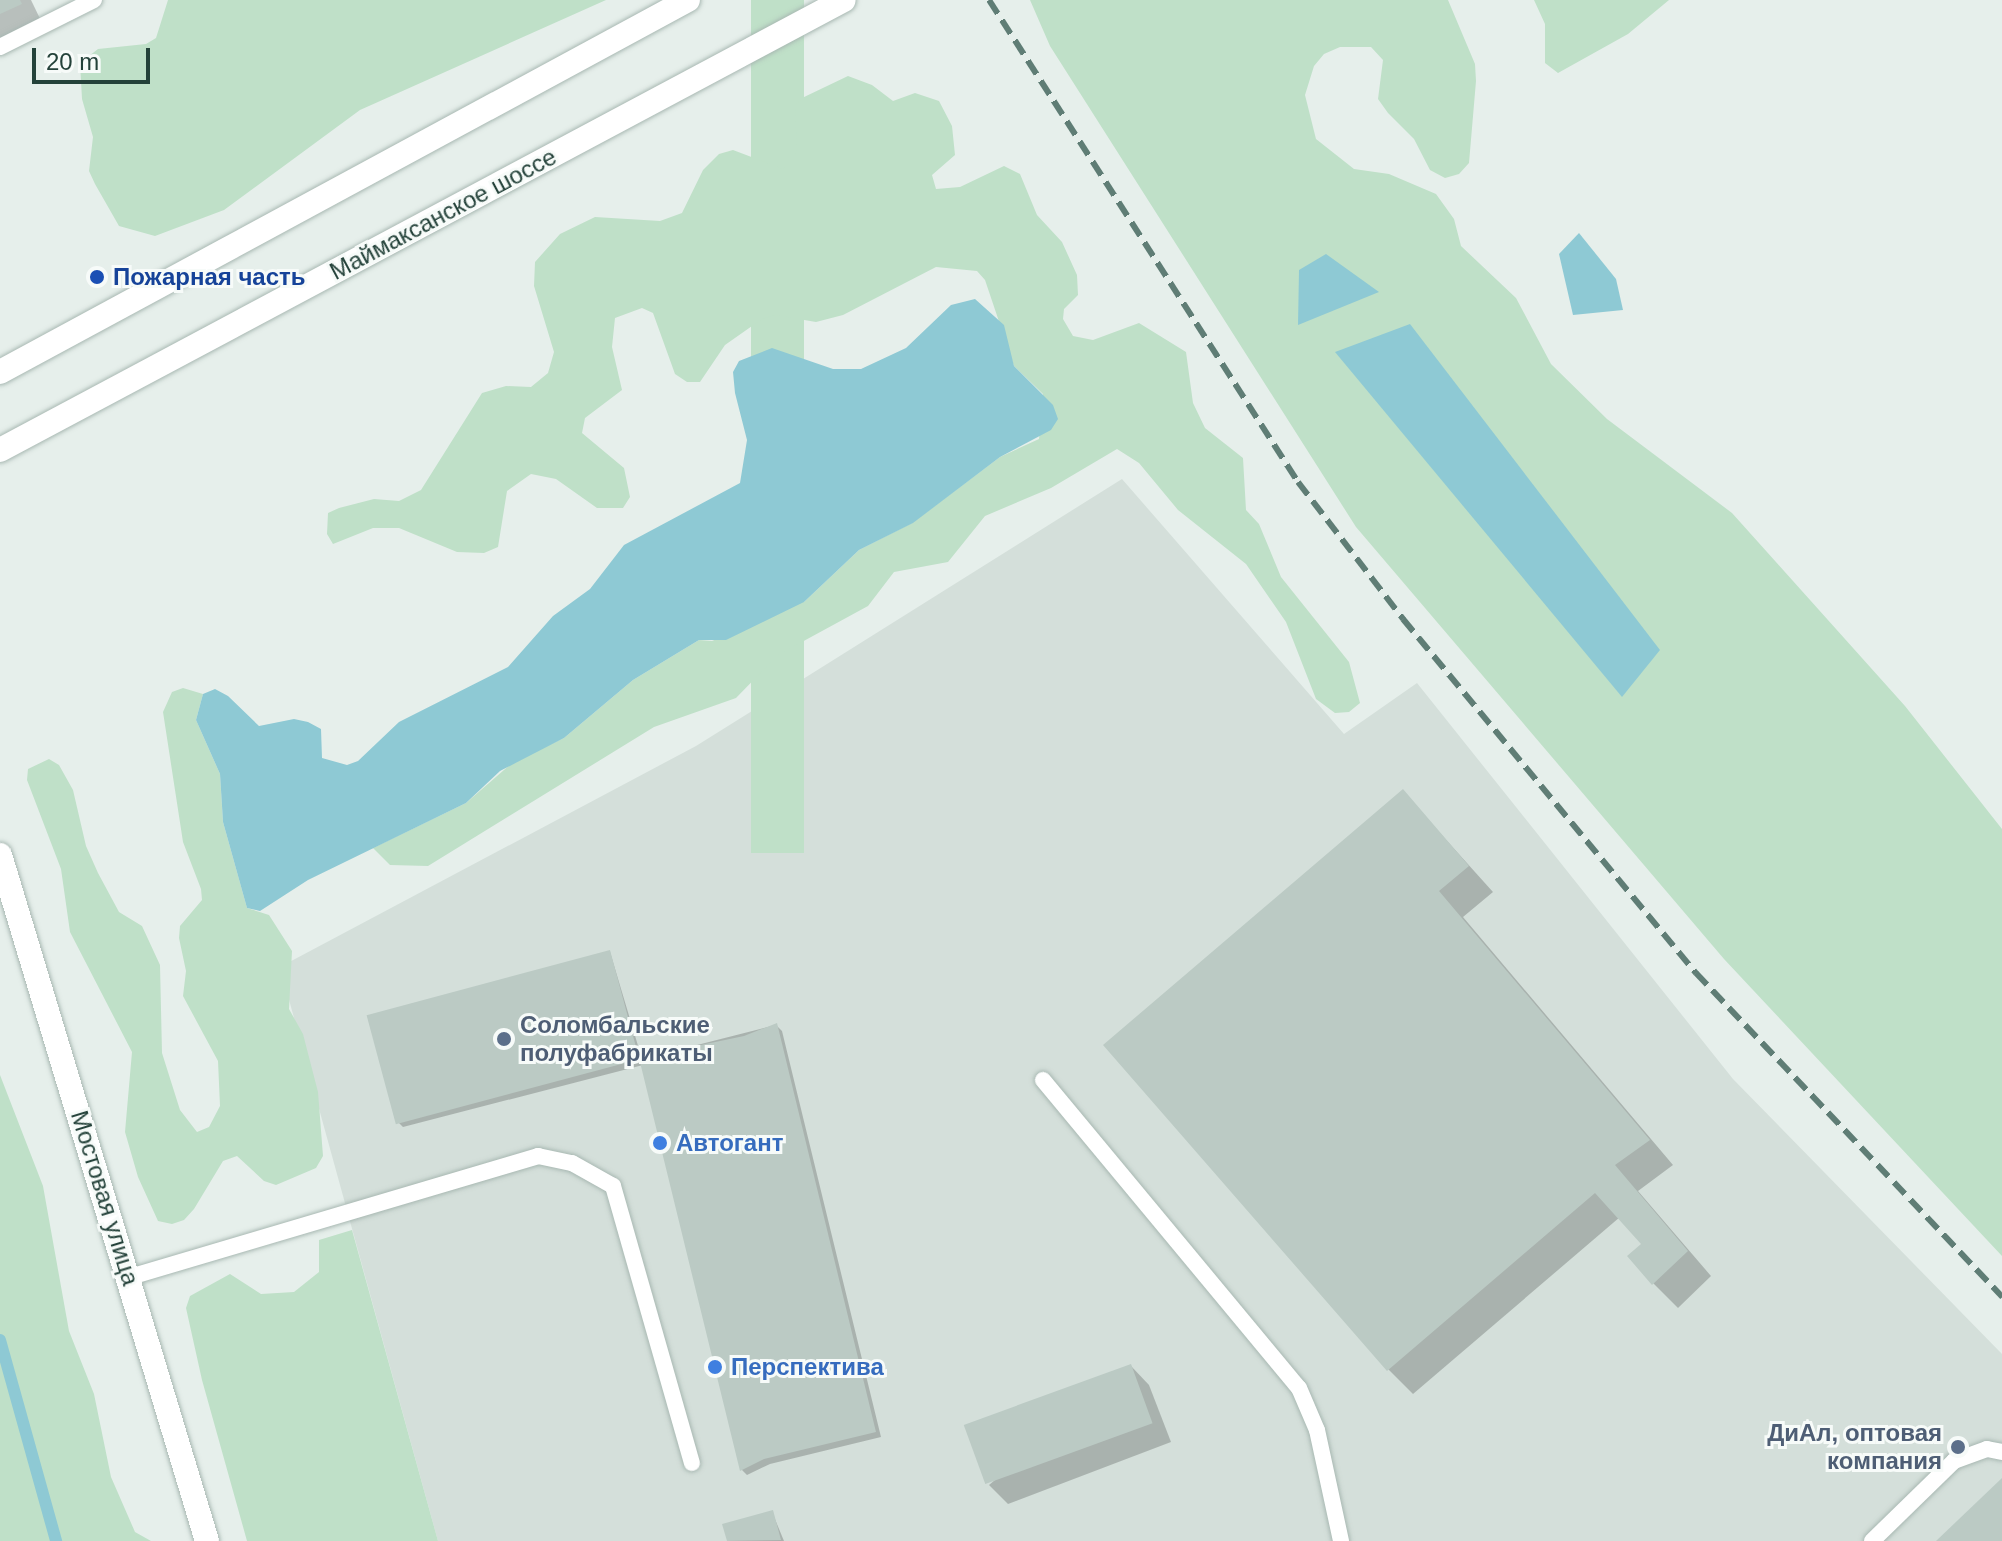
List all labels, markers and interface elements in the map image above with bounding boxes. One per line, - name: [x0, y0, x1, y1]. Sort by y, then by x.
- scale bar: [36, 32, 154, 82]
- text: 20 m: [46, 48, 99, 75]
- street label: Маймаксанское шоссе: [325, 142, 561, 286]
- place label: Пожарная часть: [113, 263, 306, 291]
- marker: Пожарная часть: [88, 268, 106, 286]
- place label: Соломбальские полуфабрикаты: [520, 1011, 713, 1067]
- marker: Соломбальские полуфабрикаты: [495, 1030, 513, 1048]
- street label: Мостовая улица: [65, 1107, 145, 1289]
- place label: Автогант: [676, 1129, 783, 1157]
- marker: Автогант: [651, 1134, 669, 1152]
- place label: Перспектива: [731, 1353, 884, 1381]
- marker: Перспектива: [706, 1358, 724, 1376]
- place label: ДиАл, оптовая компания: [1767, 1419, 1942, 1475]
- marker: ДиАл, оптовая компания: [1949, 1438, 1967, 1456]

